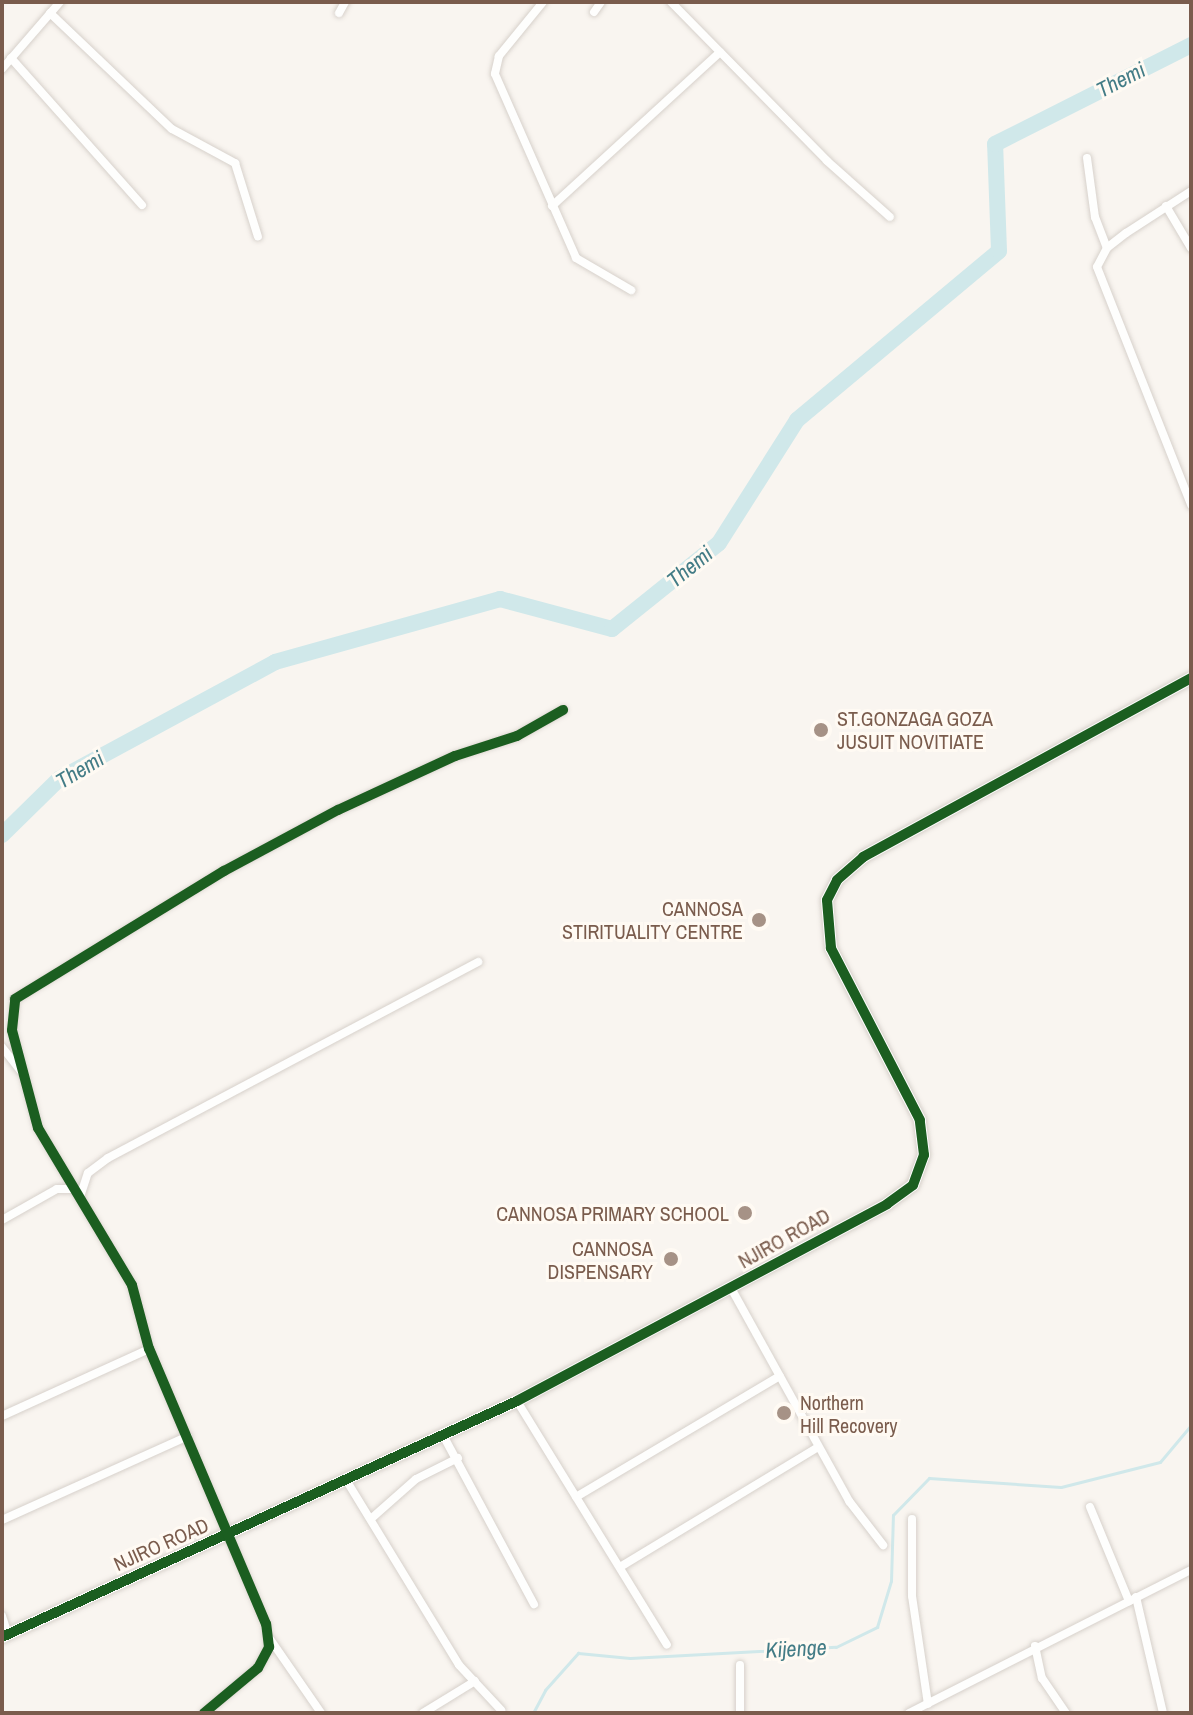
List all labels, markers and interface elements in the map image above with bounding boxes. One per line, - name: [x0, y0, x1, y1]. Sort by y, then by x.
- water label: Themi: [1092, 57, 1150, 103]
- water label: Themi: [662, 541, 718, 593]
- place label: ST.GONZAGA GOZA JUSUIT NOVITIATE: [837, 706, 994, 753]
- marker: ST.GONZAGA GOZA JUSUIT NOVITIATE: [812, 721, 830, 739]
- water label: Themi: [51, 746, 109, 794]
- place label: CANNOSA STIRITUALITY CENTRE: [562, 896, 743, 943]
- marker: CANNOSA STIRITUALITY CENTRE: [750, 911, 768, 929]
- place label: CANNOSA PRIMARY SCHOOL: [495, 1201, 729, 1225]
- street label: NJIRO ROAD: [734, 1203, 834, 1273]
- marker: CANNOSA PRIMARY SCHOOL: [736, 1204, 754, 1222]
- place label: CANNOSA DISPENSARY: [548, 1236, 653, 1283]
- marker: CANNOSA DISPENSARY: [660, 1248, 682, 1270]
- place label: Northern Hill Recovery: [800, 1390, 897, 1437]
- marker: Northern Hill Recovery: [775, 1404, 793, 1422]
- street label: NJIRO ROAD: [110, 1512, 212, 1576]
- water label: Kijenge: [765, 1634, 827, 1664]

